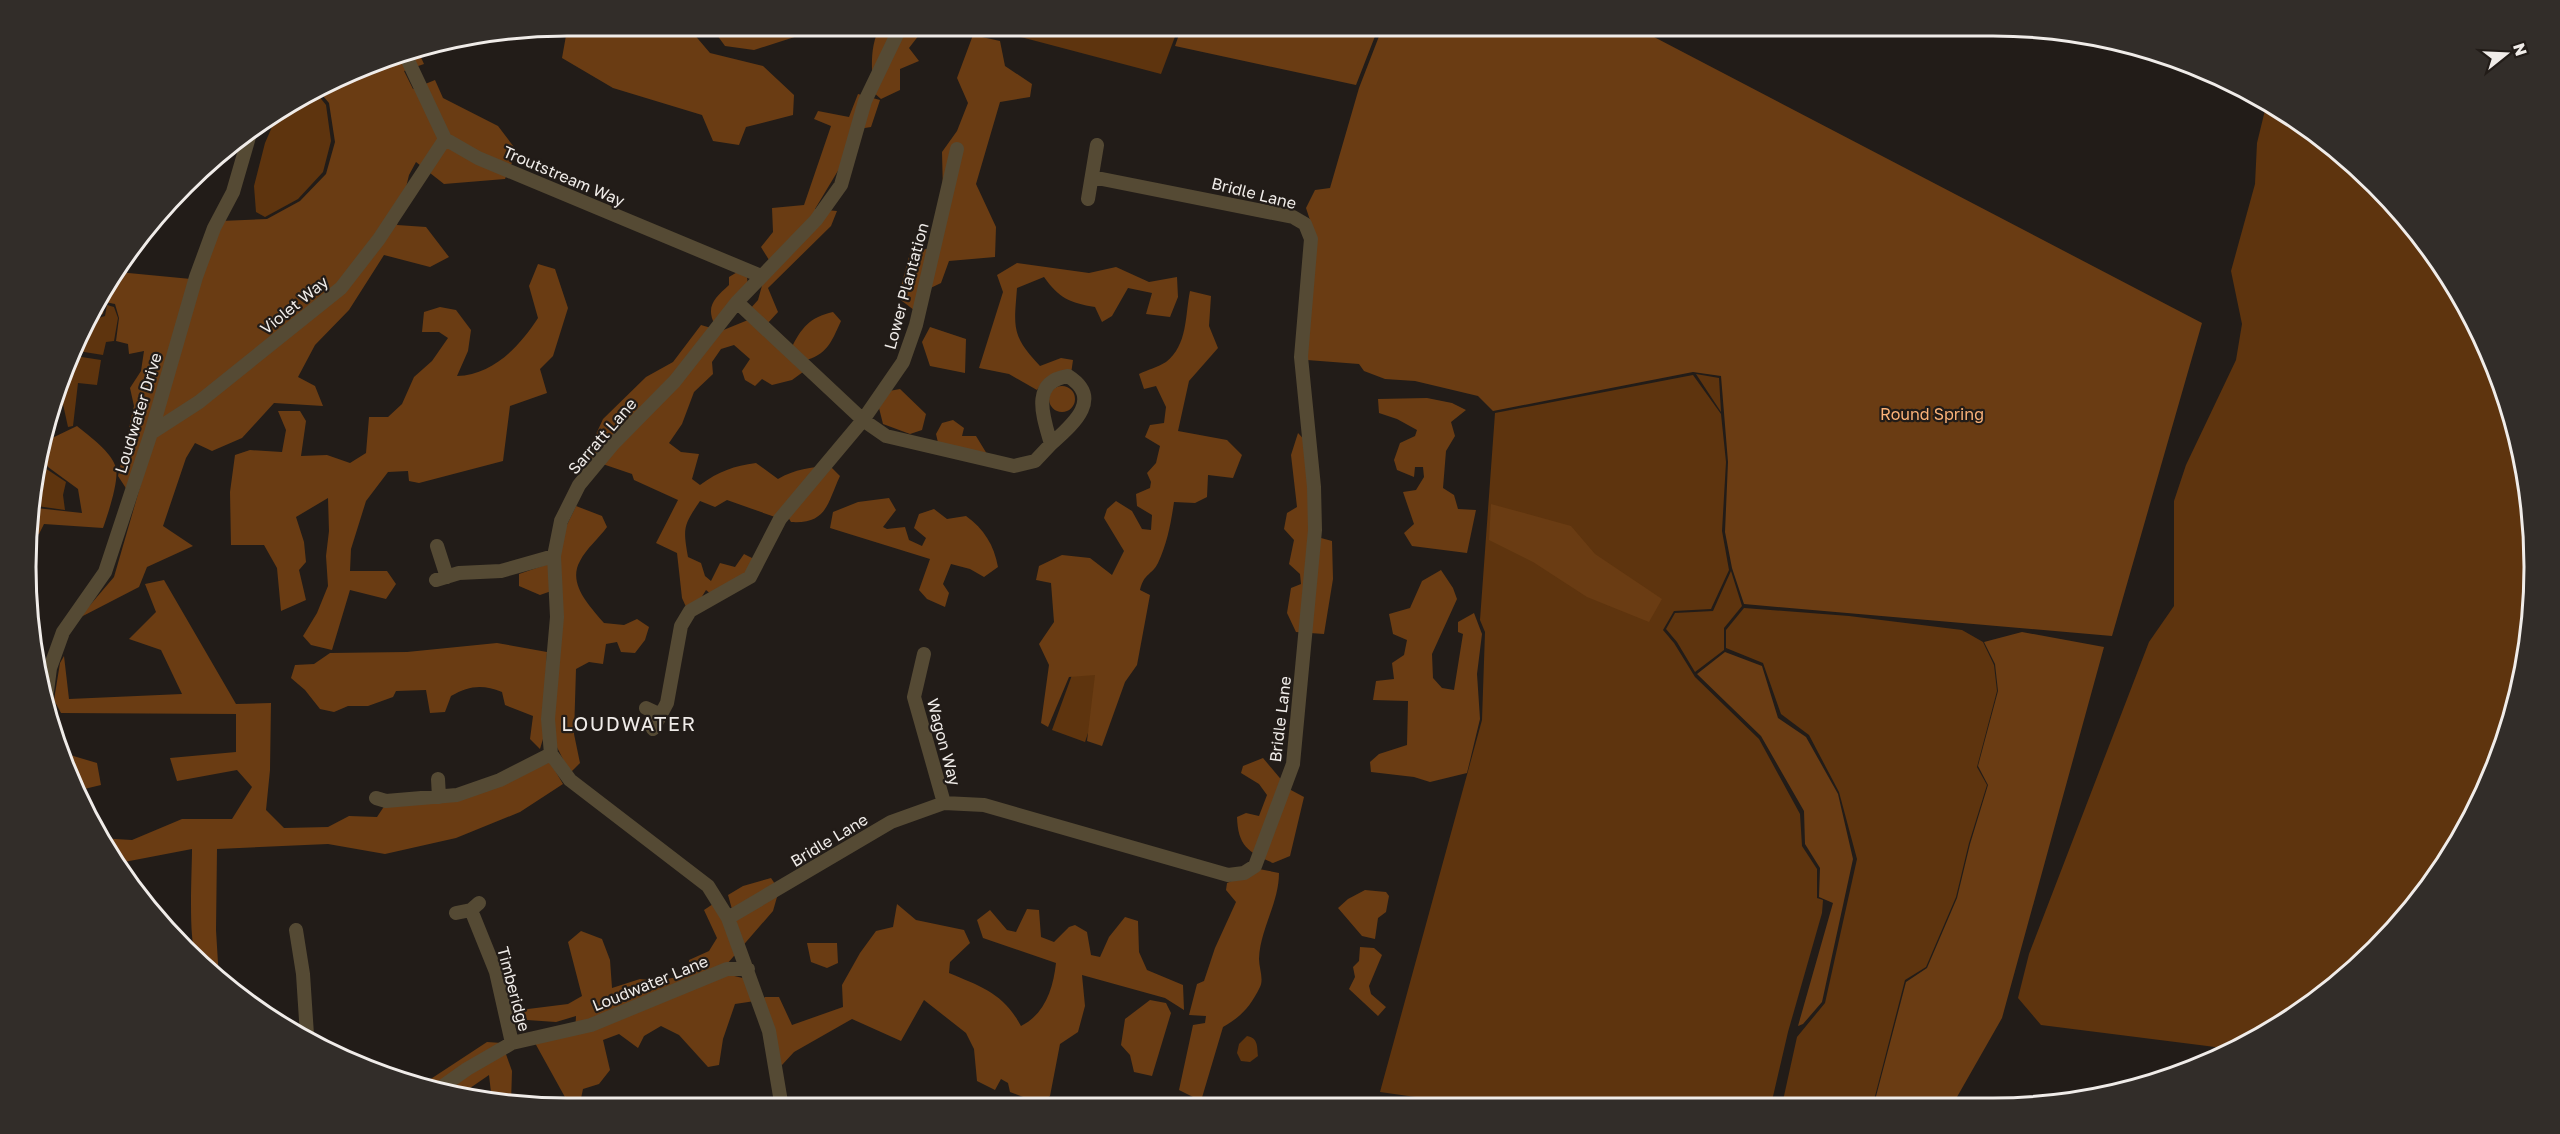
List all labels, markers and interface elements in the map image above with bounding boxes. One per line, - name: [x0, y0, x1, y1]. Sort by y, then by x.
- north arrow: [2476, 24, 2536, 84]
- text: N: [2509, 40, 2532, 58]
- street label: Troutstream Way: [500, 141, 628, 211]
- street label: Bridle Lane: [1209, 173, 1299, 213]
- street label: Lower Plantation: [879, 220, 933, 352]
- street label: Violet Way: [256, 272, 332, 338]
- street label: Loudwater Drive: [110, 350, 166, 476]
- street label: Sarratt Lane: [563, 394, 641, 478]
- park label: Round Spring: [1880, 404, 1984, 424]
- street label: Bridle Lane: [1265, 675, 1295, 763]
- street label: Wagon Way: [923, 696, 965, 788]
- district label: LOUDWATER: [561, 711, 697, 735]
- street label: Bridle Lane: [787, 809, 871, 871]
- street label: Timberidge: [493, 944, 535, 1034]
- street label: Loudwater Lane: [589, 951, 711, 1015]

